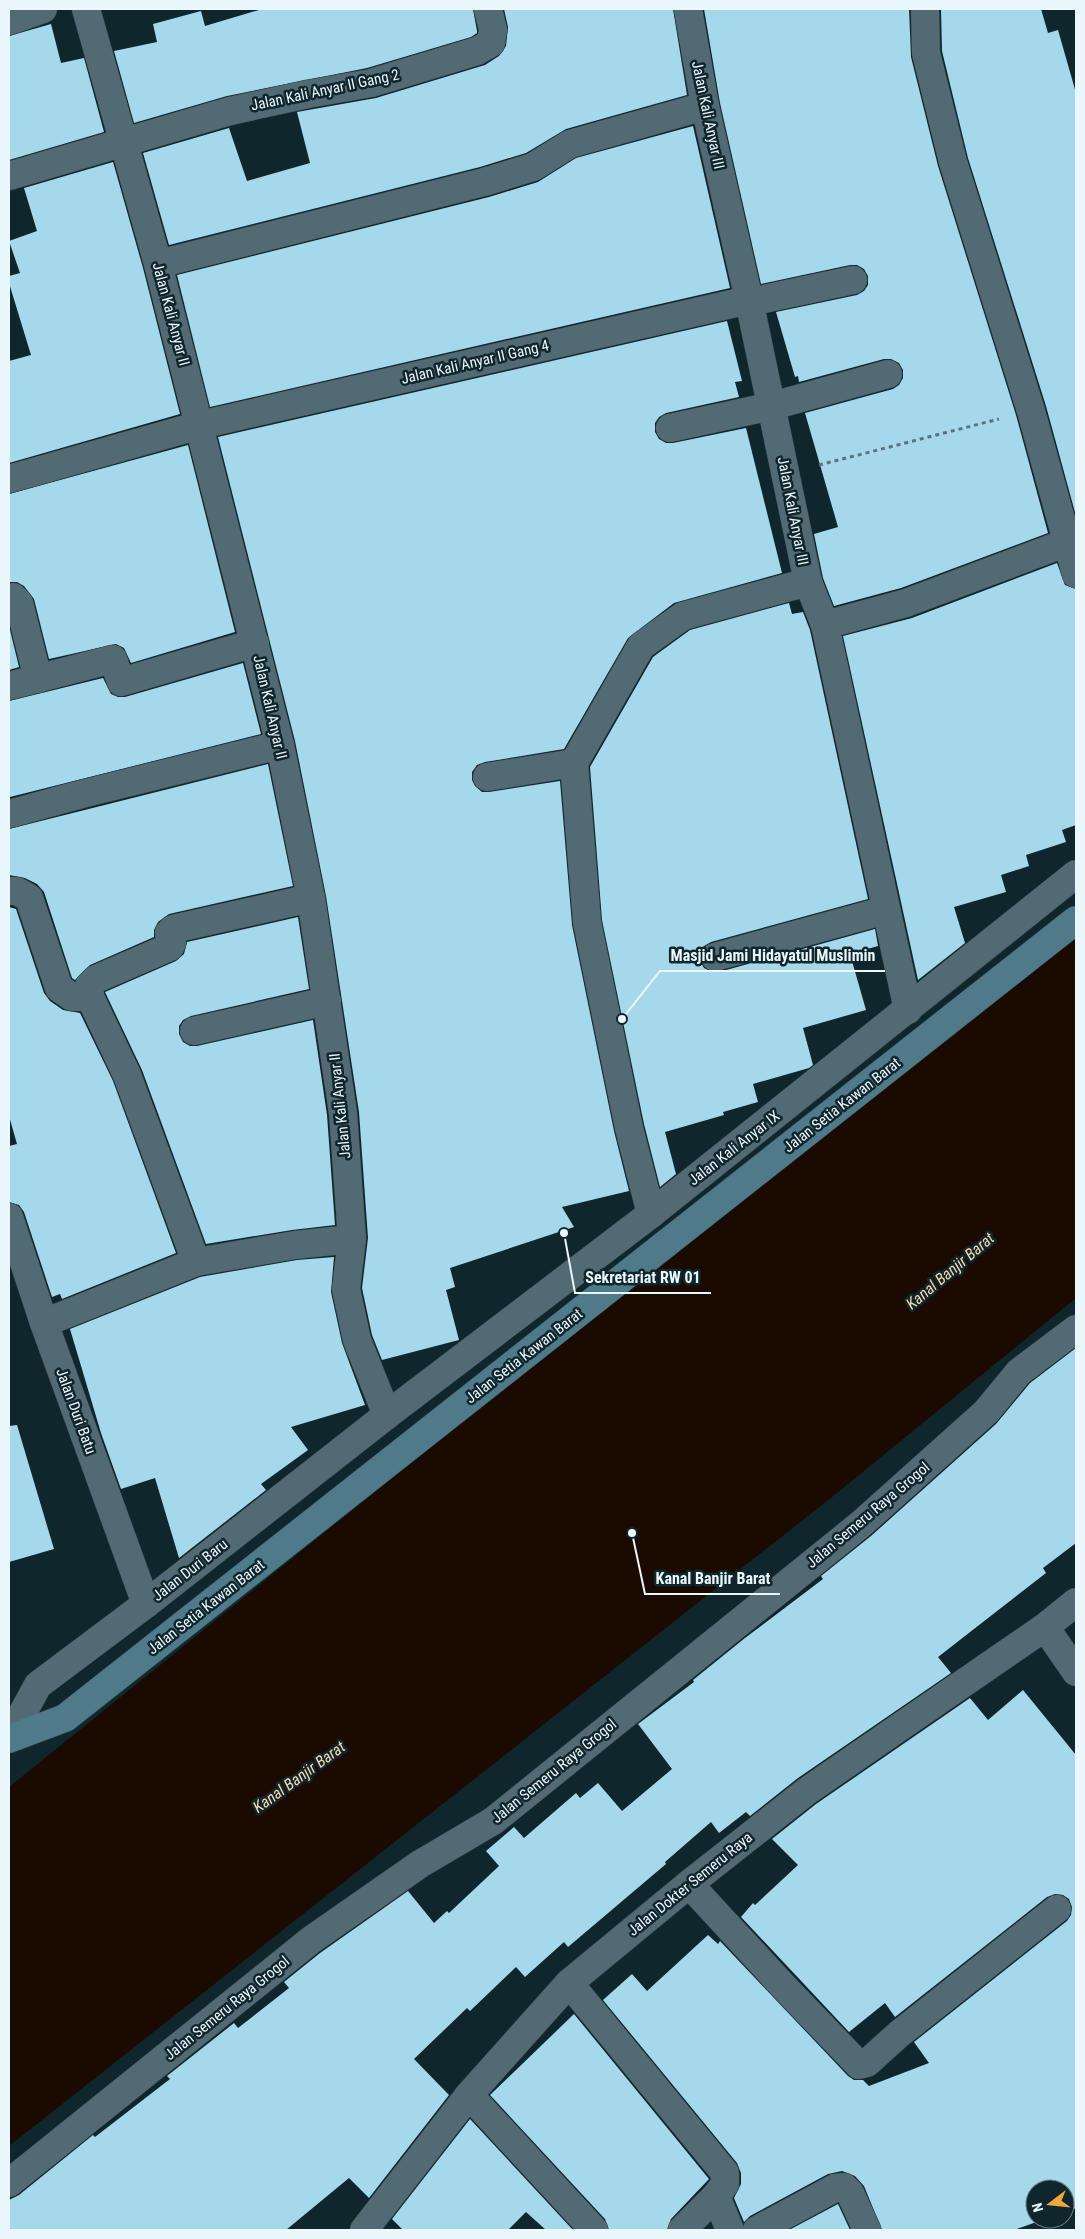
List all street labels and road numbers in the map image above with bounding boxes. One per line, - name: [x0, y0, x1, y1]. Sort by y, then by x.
- street label: Jalan Kali Anyar III: [688, 59, 728, 171]
- street label: Jalan Kali Anyar II Gang 2: [249, 65, 401, 115]
- street label: Jalan Kali Anyar II: [149, 260, 193, 368]
- street label: Jalan Kali Anyar II Gang 4: [399, 336, 551, 388]
- street label: Jalan Kali Anyar III: [774, 455, 812, 567]
- street label: Jalan Kali Anyar II: [249, 653, 291, 761]
- street label: Jalan Kali Anyar II: [325, 1052, 355, 1160]
- street label: Jalan Setia Kawan Barat: [780, 1054, 904, 1156]
- street label: Jalan Kali Anyar IX: [685, 1107, 783, 1189]
- street label: Jalan Setia Kawan Barat: [462, 1305, 586, 1407]
- street label: Jalan Duri Batu: [52, 1366, 100, 1456]
- street label: Jalan Semeru Raya Grogol: [803, 1458, 933, 1572]
- street label: Jalan Duri Baru: [149, 1535, 231, 1605]
- street label: Jalan Setia Kawan Barat: [144, 1556, 268, 1658]
- street label: Jalan Semeru Raya Grogol: [488, 1715, 620, 1827]
- street label: Jalan Dokter Semeru Raya: [624, 1828, 756, 1940]
- street label: Jalan Semeru Raya Grogol: [161, 1952, 293, 2064]

